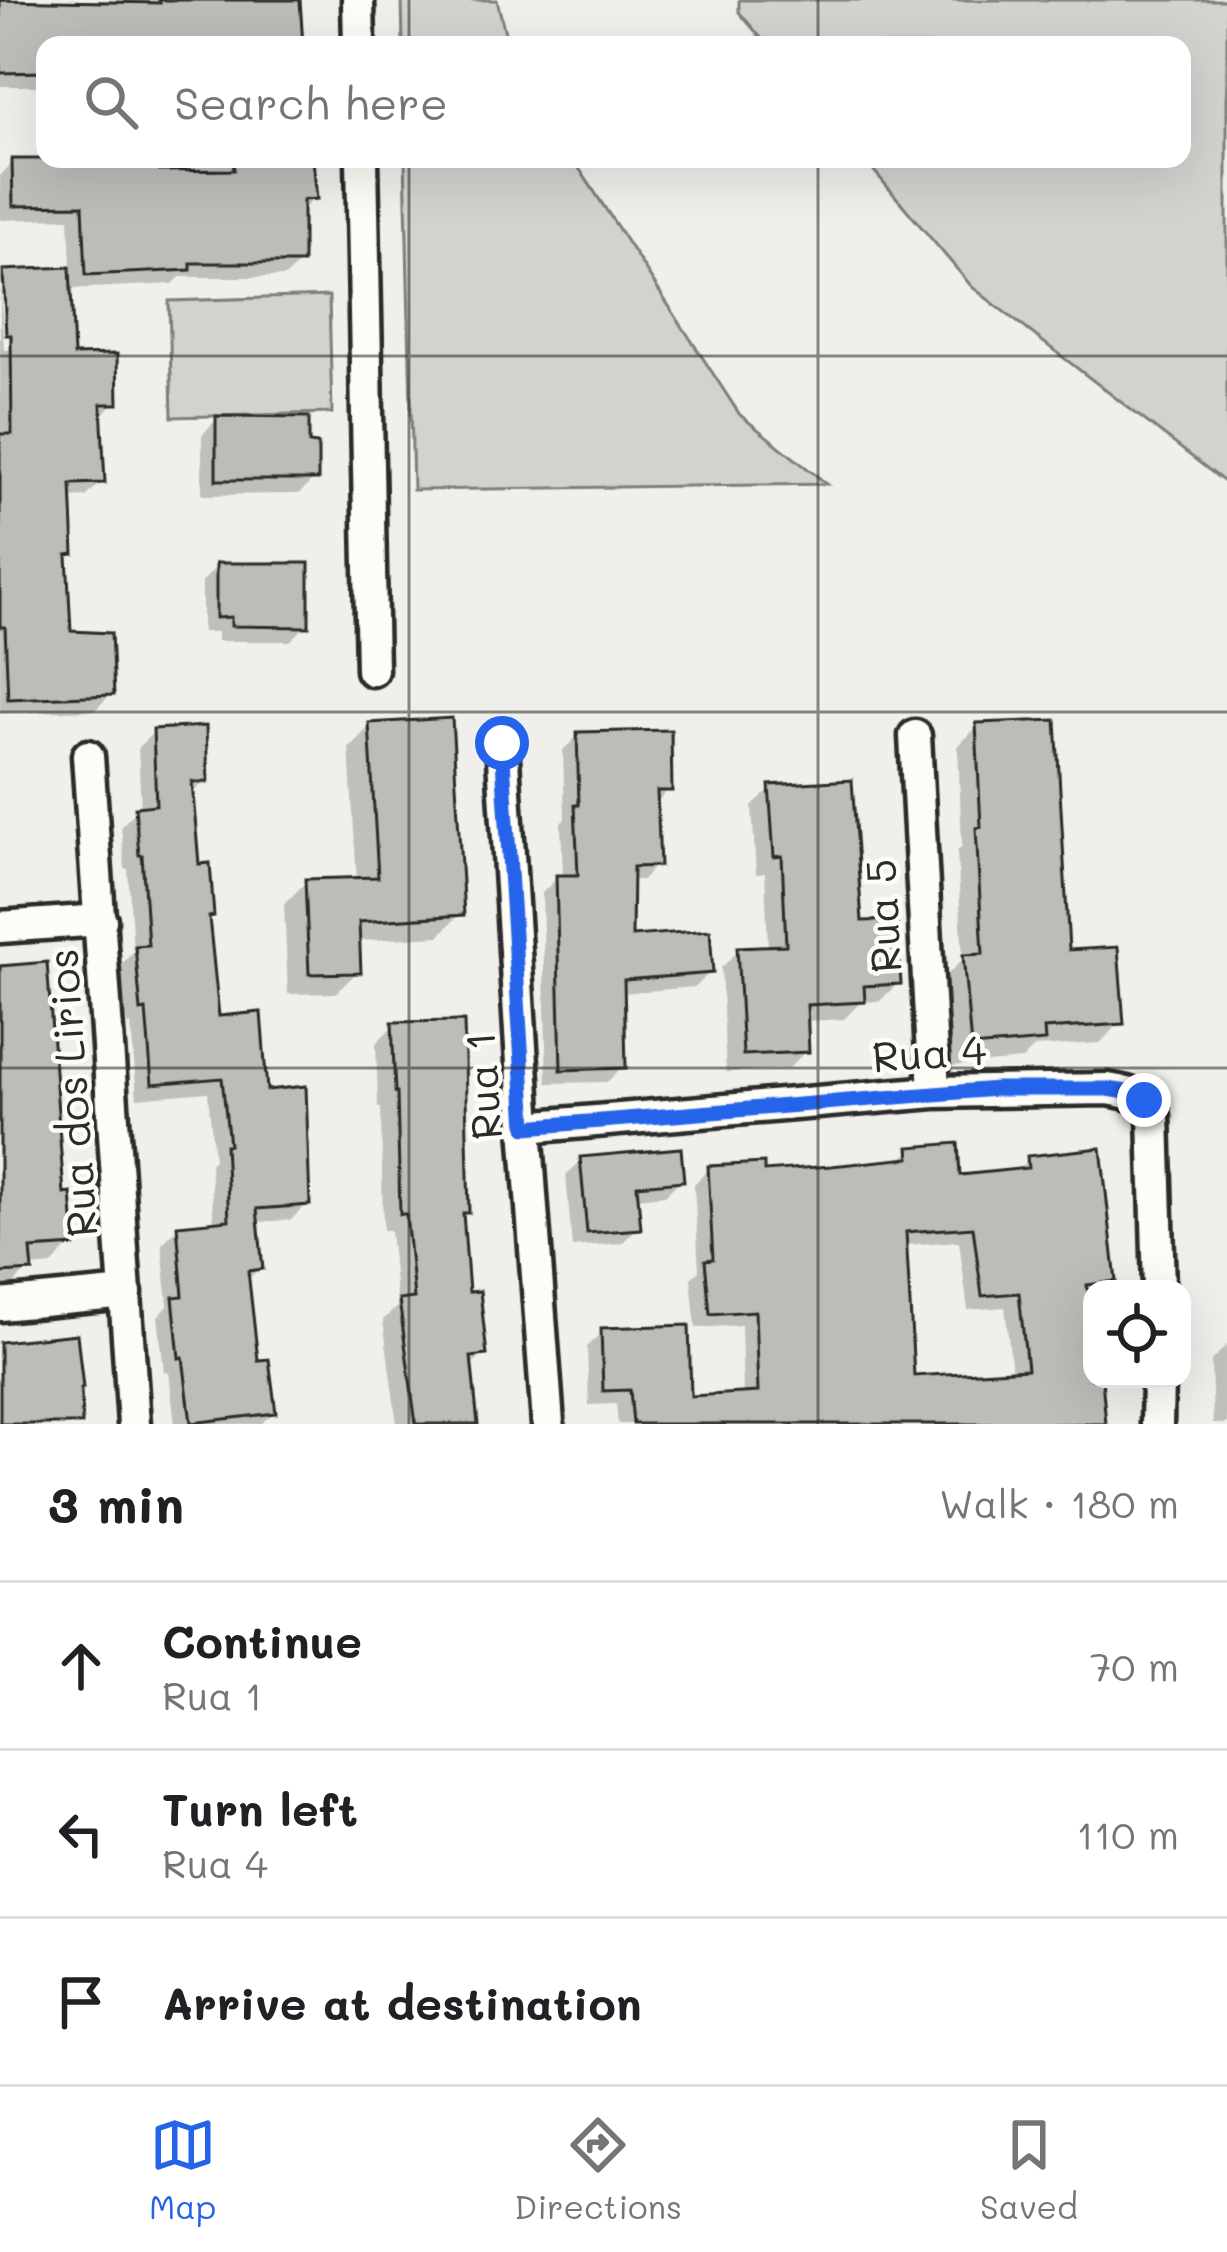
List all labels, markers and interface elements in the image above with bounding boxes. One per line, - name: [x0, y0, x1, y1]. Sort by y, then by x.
- search box: [36, 36, 1191, 168]
- icon: search: [78, 69, 144, 135]
- text: Search here: [174, 73, 448, 131]
- route start: [475, 716, 529, 770]
- street label: Rua 5: [852, 858, 912, 974]
- street label: Rua dos Lirios: [33, 947, 109, 1239]
- street label: Rua 4: [870, 1021, 988, 1083]
- street label: Rua 1: [451, 1030, 513, 1142]
- route end: [1117, 1073, 1171, 1127]
- map controls: [1083, 1280, 1191, 1388]
- button: locate: [1083, 1280, 1191, 1388]
- text: 3 min: [48, 1469, 184, 1536]
- text: Walk · 180 m: [939, 1477, 1179, 1528]
- text: Continue: [162, 1611, 362, 1669]
- icon: ahead: [48, 1633, 114, 1699]
- text: 70 m: [1090, 1640, 1179, 1691]
- text: Rua 1: [162, 1669, 263, 1720]
- text: Turn left: [162, 1779, 358, 1837]
- icon: left: [48, 1801, 114, 1867]
- text: 110 m: [1077, 1808, 1179, 1859]
- text: Rua 4: [162, 1837, 268, 1888]
- icon: arrive: [48, 1969, 114, 2035]
- text: Arrive at destination: [162, 1973, 642, 2031]
- tab: Map: [149, 2112, 216, 2227]
- tab: Directions: [514, 2112, 682, 2227]
- tab: Saved: [980, 2112, 1078, 2227]

